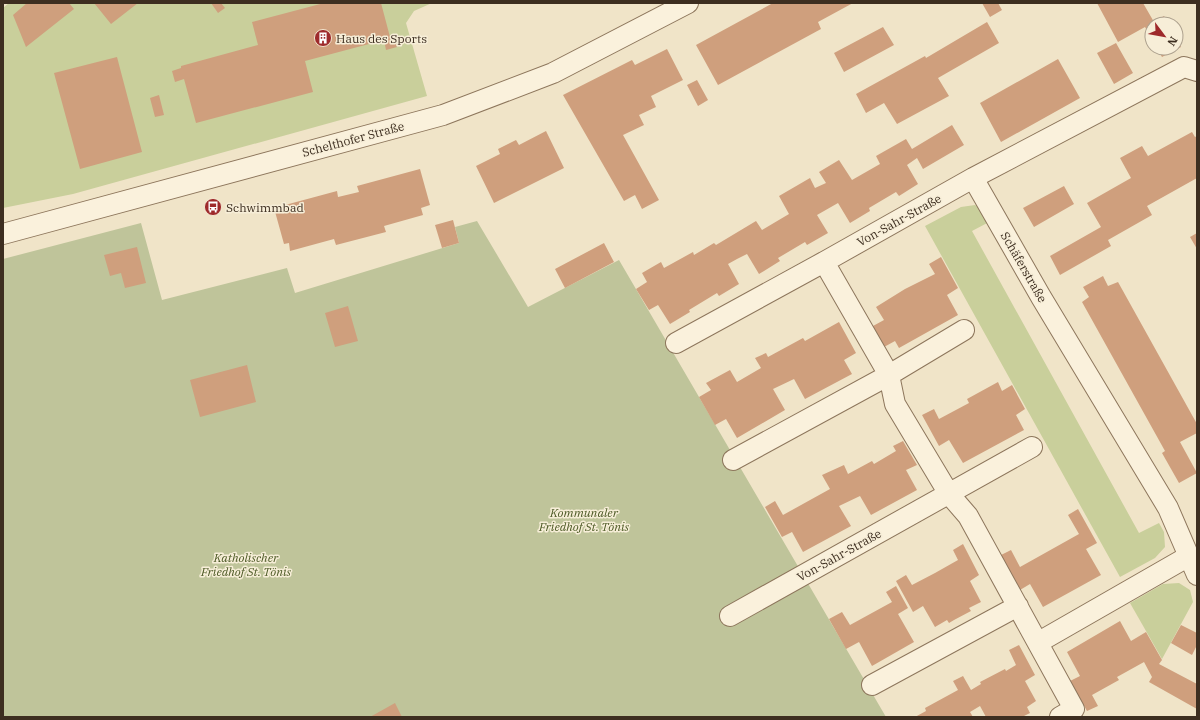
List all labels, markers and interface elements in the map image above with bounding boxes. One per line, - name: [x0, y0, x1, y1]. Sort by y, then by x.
- north arrow: [1144, 16, 1184, 56]
- building icon: Haus des Sports: [313, 28, 333, 48]
- place label: Haus des Sports: [336, 31, 427, 46]
- text: N: [1164, 34, 1181, 49]
- street label: Schelthofer Straße: [300, 118, 406, 160]
- street label: Von-Sahr-Straße: [854, 191, 944, 249]
- bus stop icon: Schwimmbad: [203, 197, 223, 217]
- place label: Schwimmbad: [226, 200, 304, 215]
- street label: Schäferstraße: [998, 229, 1050, 305]
- park label: Kommunaler Friedhof St. Tönis: [538, 505, 630, 534]
- street label: Von-Sahr-Straße: [794, 526, 884, 584]
- park label: Katholischer Friedhof St. Tönis: [200, 550, 292, 579]

